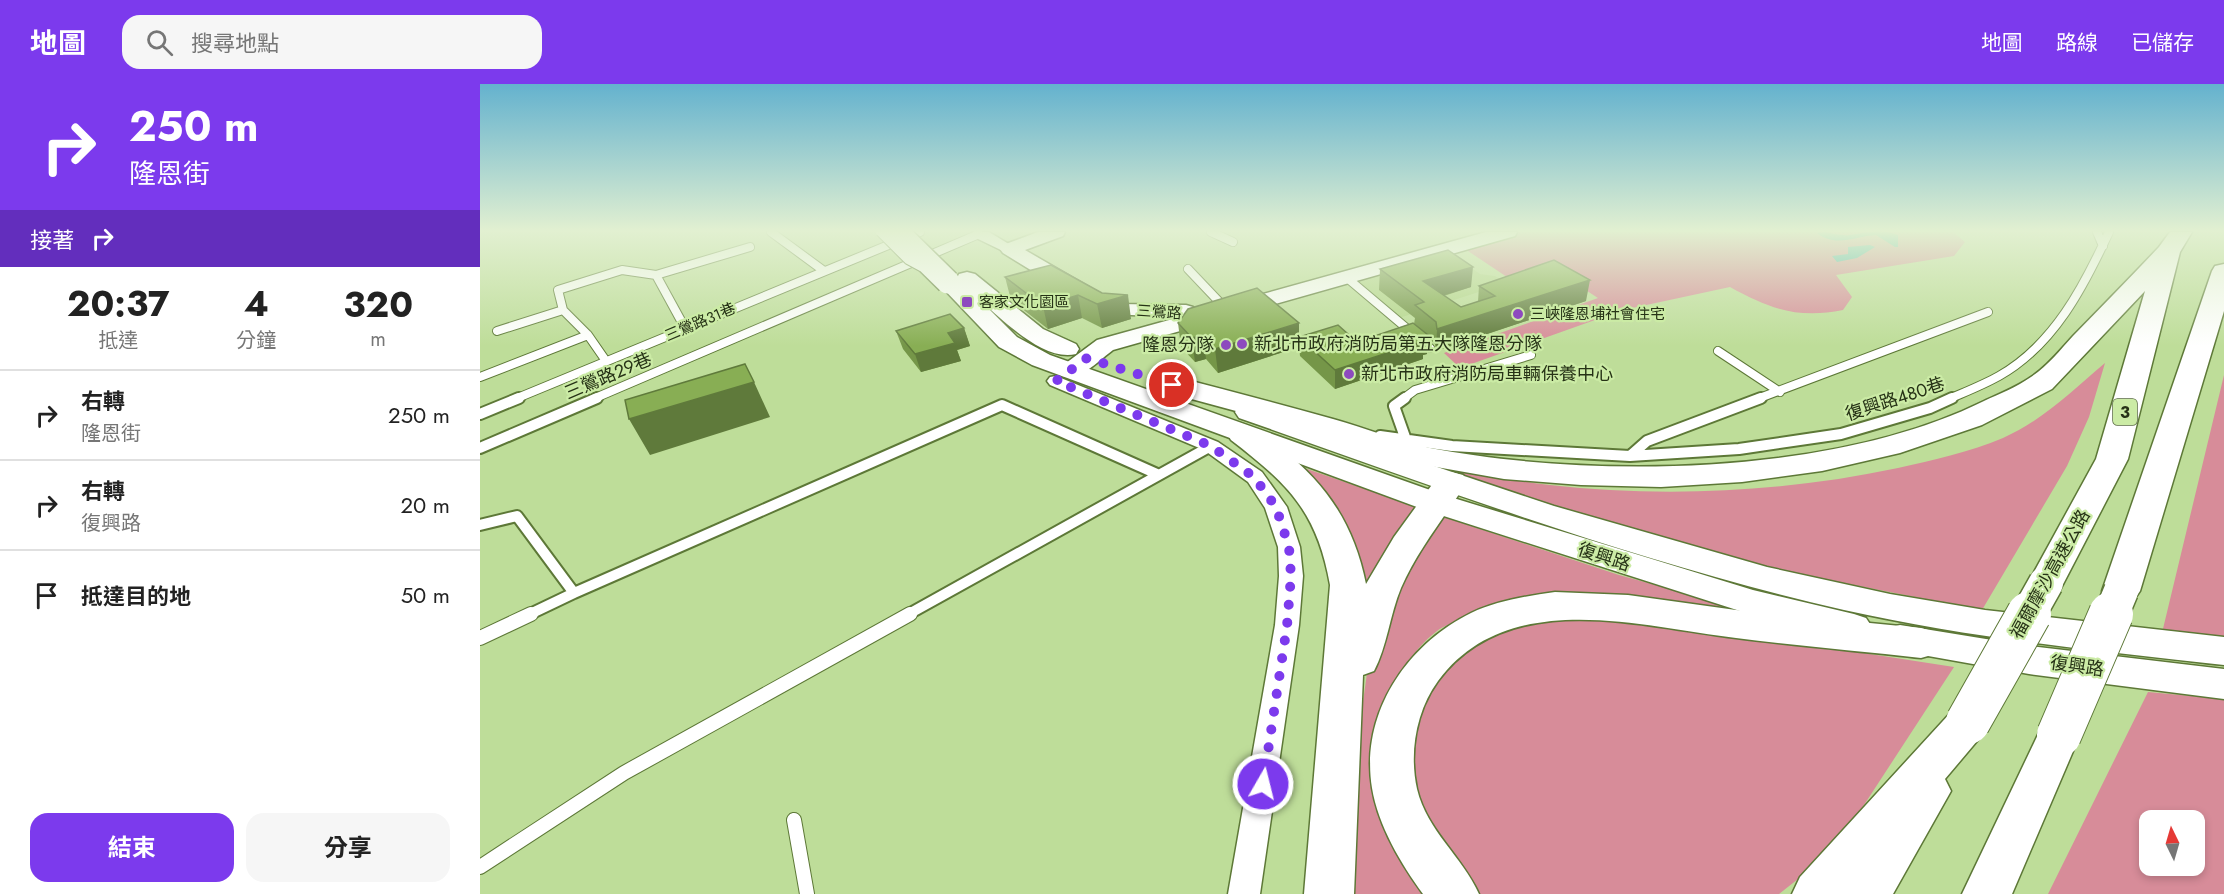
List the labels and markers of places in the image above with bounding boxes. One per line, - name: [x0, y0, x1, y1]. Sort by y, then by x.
- place label: 客家文化園區: [979, 291, 1069, 313]
- marker: 客家文化園區: [960, 295, 974, 309]
- place label: 三峽隆恩埔社會住宅: [1530, 303, 1665, 325]
- marker: 三峽隆恩埔社會住宅: [1511, 307, 1525, 321]
- place label: 新北市政府消防局第五大隊隆恩分隊: [1254, 331, 1542, 357]
- place label: 隆恩分隊: [1142, 332, 1214, 358]
- marker: 新北市政府消防局第五大隊隆恩分隊: [1235, 337, 1249, 351]
- marker: 隆恩分隊: [1219, 338, 1233, 352]
- pin: [1146, 359, 1197, 410]
- place label: 新北市政府消防局車輛保養中心: [1361, 361, 1613, 387]
- marker: 新北市政府消防局車輛保養中心: [1342, 367, 1356, 381]

